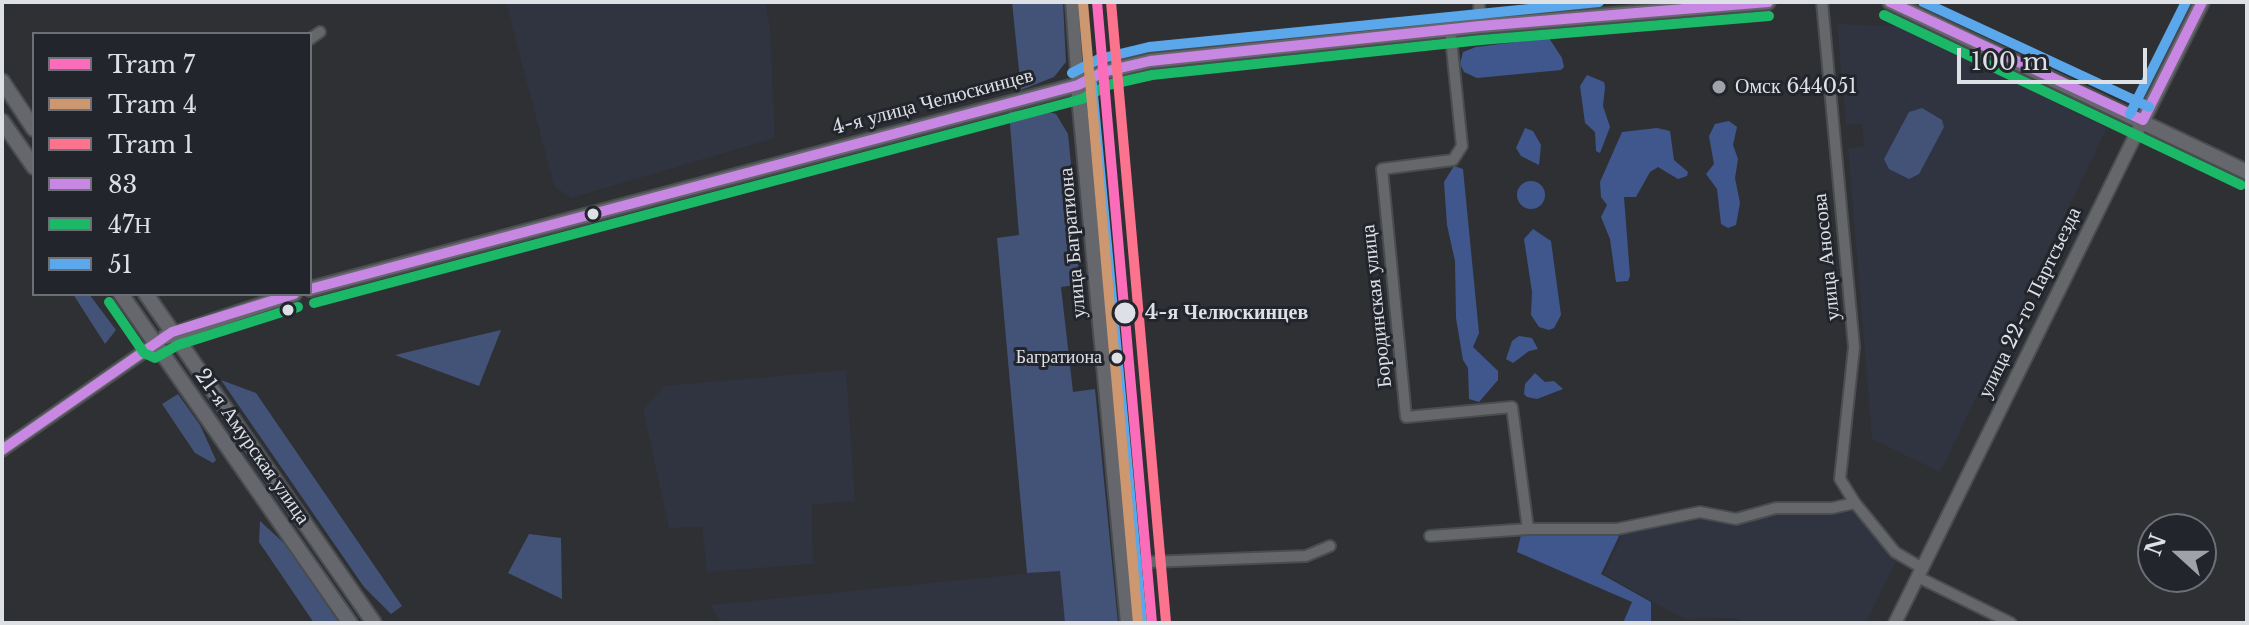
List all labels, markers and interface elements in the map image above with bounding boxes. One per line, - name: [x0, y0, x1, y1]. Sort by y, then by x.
- legend: [32, 32, 312, 296]
- scale bar: [1961, 32, 2151, 82]
- text: 100 m: [1971, 47, 2049, 76]
- text: Tram 7: [108, 50, 195, 79]
- street label: 4-я улица Челюскинцев: [830, 64, 1036, 140]
- place label: Омск 644051: [1735, 75, 1857, 99]
- marker: Омск 644051: [1710, 78, 1728, 96]
- text: Tram 4: [108, 90, 197, 119]
- text: Tram 1: [108, 130, 194, 159]
- street label: улица Багратиона: [1054, 167, 1092, 319]
- text: 83: [108, 170, 137, 199]
- street label: улица Аносова: [1808, 192, 1846, 322]
- street label: улица 22-го Партсъезда: [1973, 204, 2087, 402]
- unlabelled marker: [585, 206, 601, 222]
- text: 47Н: [108, 210, 151, 239]
- street label: Бородинская улица: [1356, 223, 1398, 389]
- text: 51: [108, 250, 132, 279]
- marker: 4-я Челюскинцев: [1112, 300, 1138, 326]
- place label: 4-я Челюскинцев: [1145, 301, 1308, 325]
- unlabelled marker: [280, 302, 296, 318]
- place label: Багратиона: [1016, 347, 1102, 369]
- marker: Багратиона: [1109, 350, 1125, 366]
- street label: 21-я Амурская улица: [189, 365, 315, 529]
- north arrow: [2137, 513, 2217, 593]
- text: N: [2140, 530, 2172, 559]

